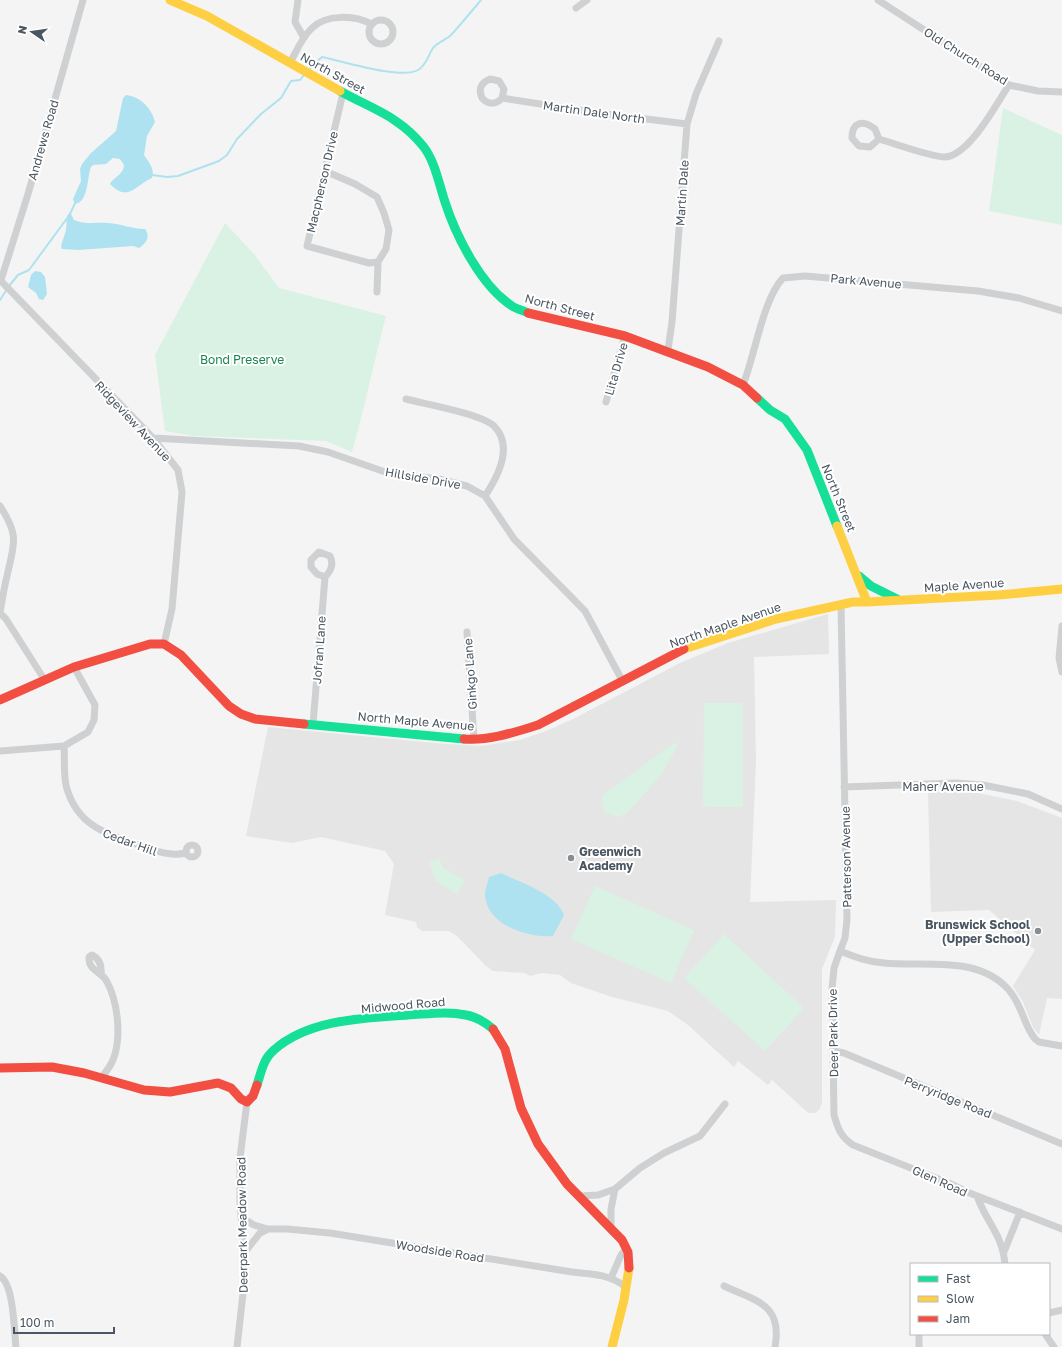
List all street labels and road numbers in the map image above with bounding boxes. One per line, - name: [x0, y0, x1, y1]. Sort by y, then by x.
- street label: Old Church Road: [921, 24, 1011, 88]
- street label: North Street: [298, 49, 368, 97]
- street label: Martin Dale North: [542, 97, 646, 127]
- street label: Andrews Road: [24, 98, 62, 182]
- street label: Macpherson Drive: [303, 130, 341, 234]
- street label: Martin Dale: [672, 159, 692, 227]
- street label: Park Avenue: [830, 270, 902, 292]
- street label: North Street: [523, 290, 597, 324]
- street label: Lita Drive: [601, 341, 631, 397]
- street label: Ridgeview Avenue: [92, 378, 174, 464]
- street label: North Street: [819, 462, 860, 534]
- street label: Hillside Drive: [384, 464, 462, 492]
- street label: Maple Avenue: [923, 575, 1005, 595]
- street label: North Maple Avenue: [667, 599, 783, 651]
- street label: Jofran Lane: [309, 616, 329, 684]
- street label: Ginkgo Lane: [460, 638, 480, 710]
- street label: North Maple Avenue: [357, 708, 475, 734]
- street label: Maher Avenue: [902, 779, 984, 794]
- street label: Patterson Avenue: [838, 806, 854, 908]
- street label: Cedar Hill: [101, 825, 159, 859]
- street label: Deer Park Drive: [825, 988, 841, 1077]
- street label: Midwood Road: [360, 994, 446, 1016]
- street label: Perryridge Road: [902, 1073, 994, 1121]
- street label: Deerpark Meadow Road: [233, 1157, 251, 1293]
- street label: Glen Road: [910, 1162, 970, 1200]
- street label: Woodside Road: [395, 1237, 485, 1265]

